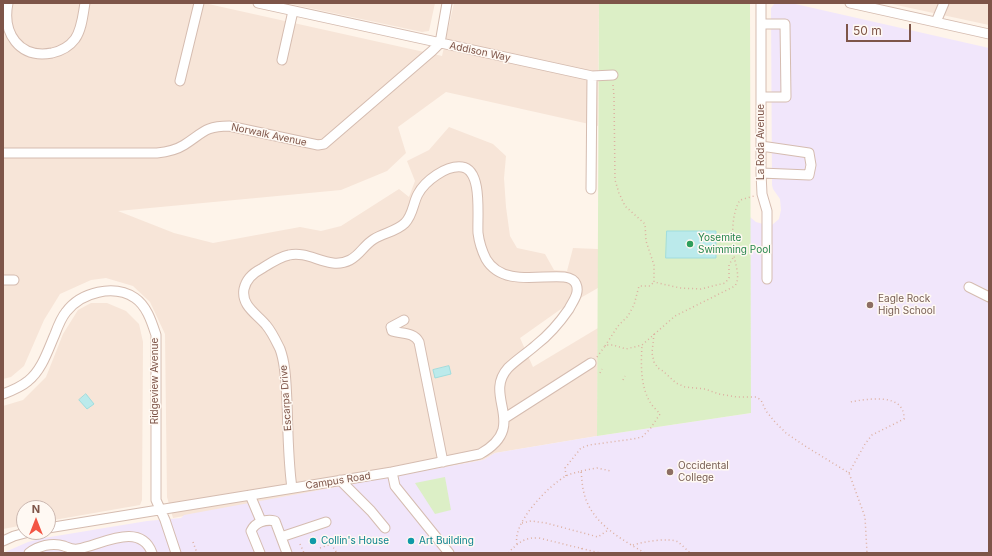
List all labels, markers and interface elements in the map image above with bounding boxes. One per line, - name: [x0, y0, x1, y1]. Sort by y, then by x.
- scale bar: [848, 16, 913, 42]
- text: 50 m: [853, 23, 882, 38]
- street label: Addison Way: [448, 40, 512, 64]
- street label: La Roda Avenue: [755, 104, 767, 180]
- street label: Norwalk Avenue: [230, 121, 308, 149]
- place label: Yosemite Swimming Pool: [698, 232, 771, 256]
- marker: Yosemite Swimming Pool: [685, 239, 695, 249]
- place label: Eagle Rock High School: [878, 293, 935, 316]
- marker: Eagle Rock High School: [865, 300, 875, 310]
- street label: Ridgeview Avenue: [149, 338, 161, 424]
- street label: Escarpa Drive: [278, 365, 294, 431]
- place label: Occidental College: [678, 460, 729, 484]
- marker: Occidental College: [665, 467, 675, 477]
- street label: Campus Road: [305, 470, 371, 492]
- north arrow: [16, 500, 56, 540]
- text: N: [32, 502, 40, 516]
- place label: Collin's House: [321, 535, 389, 547]
- place label: Art Building: [419, 535, 474, 547]
- marker: Collin's House: [308, 536, 318, 546]
- marker: Art Building: [406, 536, 416, 546]

